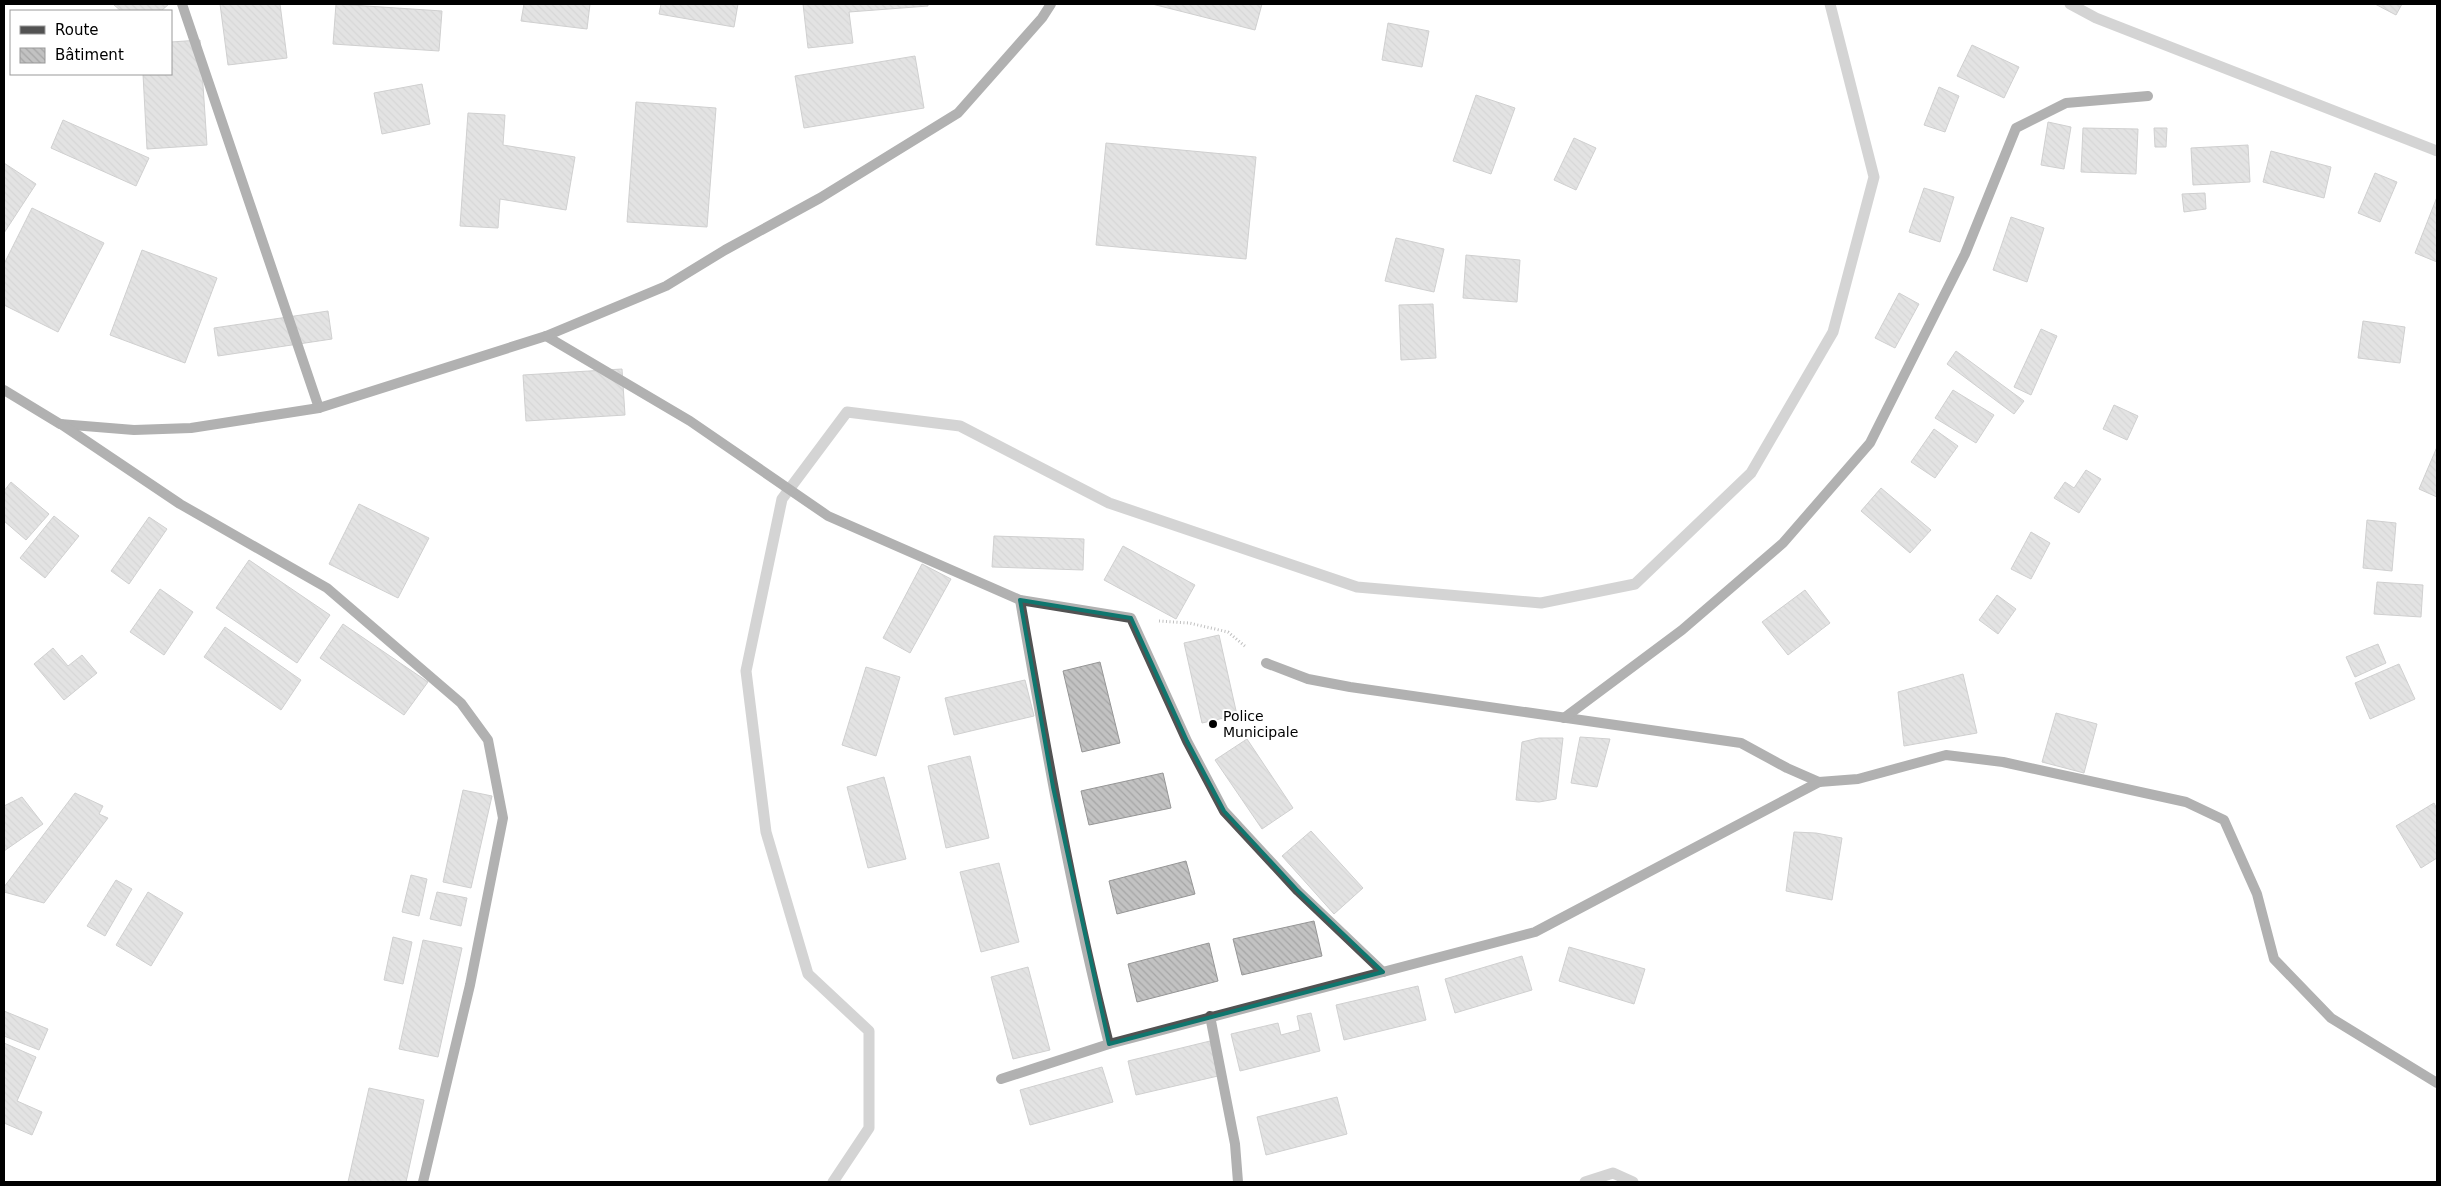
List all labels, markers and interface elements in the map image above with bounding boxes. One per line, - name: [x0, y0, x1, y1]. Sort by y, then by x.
- legend: [10, 10, 172, 75]
- text: Route: [55, 21, 99, 39]
- text: Bâtiment: [55, 46, 124, 64]
- place label: Police Municipale: [1223, 708, 1298, 740]
- marker: Police Municipale: [1207, 718, 1219, 730]

